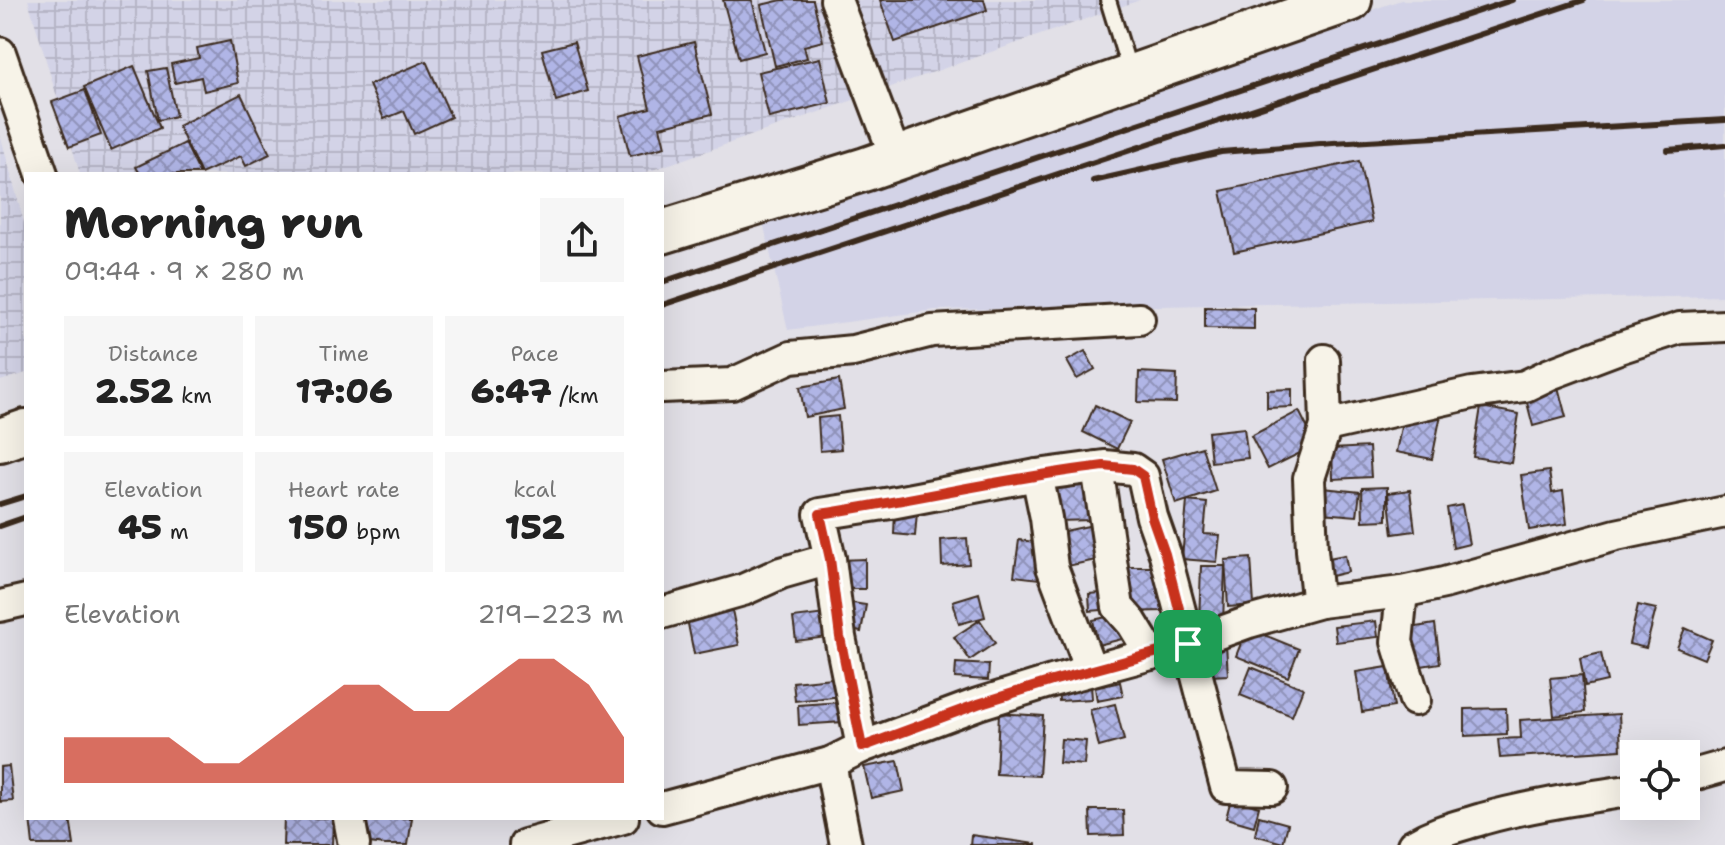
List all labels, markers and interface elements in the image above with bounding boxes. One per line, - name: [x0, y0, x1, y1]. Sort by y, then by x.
- text: Morning run: [64, 193, 363, 252]
- button: share: [540, 198, 624, 282]
- text: 09:44 · 9 × 280 m: [64, 253, 304, 288]
- text: Distance: [108, 339, 198, 368]
- text: Time: [319, 339, 369, 368]
- text: Pace: [510, 339, 559, 368]
- text: 2.52: [95, 368, 173, 414]
- text: 17:06: [295, 368, 393, 414]
- text: 6:47: [471, 368, 552, 414]
- text: km: [173, 381, 212, 410]
- text: /km: [552, 381, 599, 410]
- text: Elevation: [104, 475, 203, 504]
- text: Heart rate: [288, 475, 400, 504]
- text: kcal: [513, 475, 556, 504]
- text: 45: [118, 504, 162, 550]
- text: 150: [288, 504, 349, 550]
- text: 152: [505, 504, 565, 550]
- text: m: [162, 517, 189, 546]
- text: bpm: [349, 517, 400, 546]
- text: Elevation: [64, 596, 180, 631]
- text: 219–223 m: [478, 596, 624, 631]
- pin: [1154, 610, 1222, 678]
- icon: arrive: [1166, 622, 1210, 666]
- map controls: [1620, 740, 1700, 820]
- button: locate: [1620, 740, 1700, 820]

